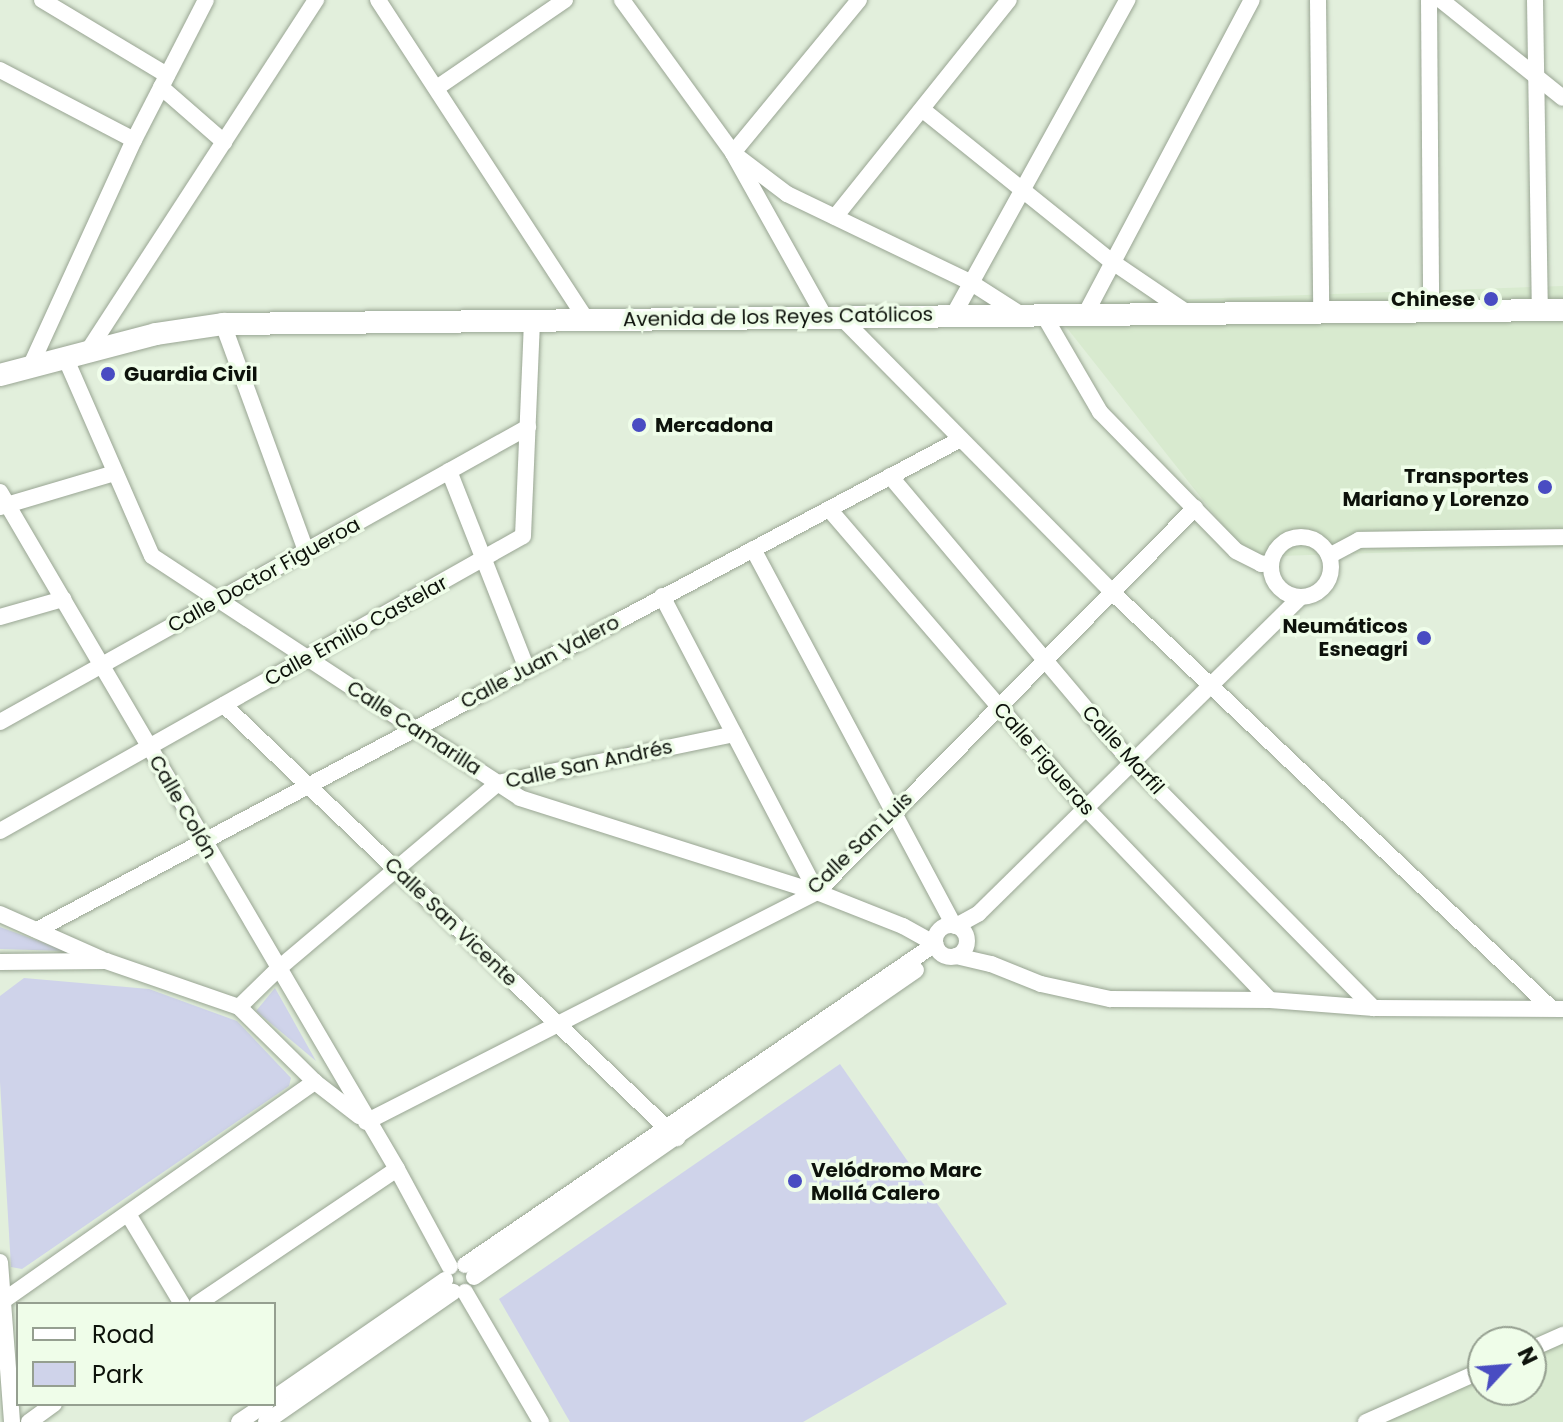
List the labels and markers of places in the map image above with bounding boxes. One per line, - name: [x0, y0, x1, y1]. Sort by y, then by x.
- place label: Chinese: [1391, 287, 1475, 311]
- marker: Chinese: [1482, 290, 1500, 308]
- place label: Guardia Civil: [124, 362, 258, 386]
- marker: Guardia Civil: [99, 365, 117, 383]
- place label: Mercadona: [655, 413, 773, 437]
- marker: Mercadona: [630, 416, 648, 434]
- place label: Transportes Mariano y Lorenzo: [1342, 464, 1529, 511]
- marker: Transportes Mariano y Lorenzo: [1536, 478, 1554, 496]
- place label: Neumáticos Esneagri: [1282, 614, 1408, 661]
- marker: Neumáticos Esneagri: [1415, 629, 1433, 647]
- place label: Velódromo Marc Mollá Calero: [811, 1158, 982, 1205]
- marker: Velódromo Marc Mollá Calero: [786, 1172, 804, 1190]

